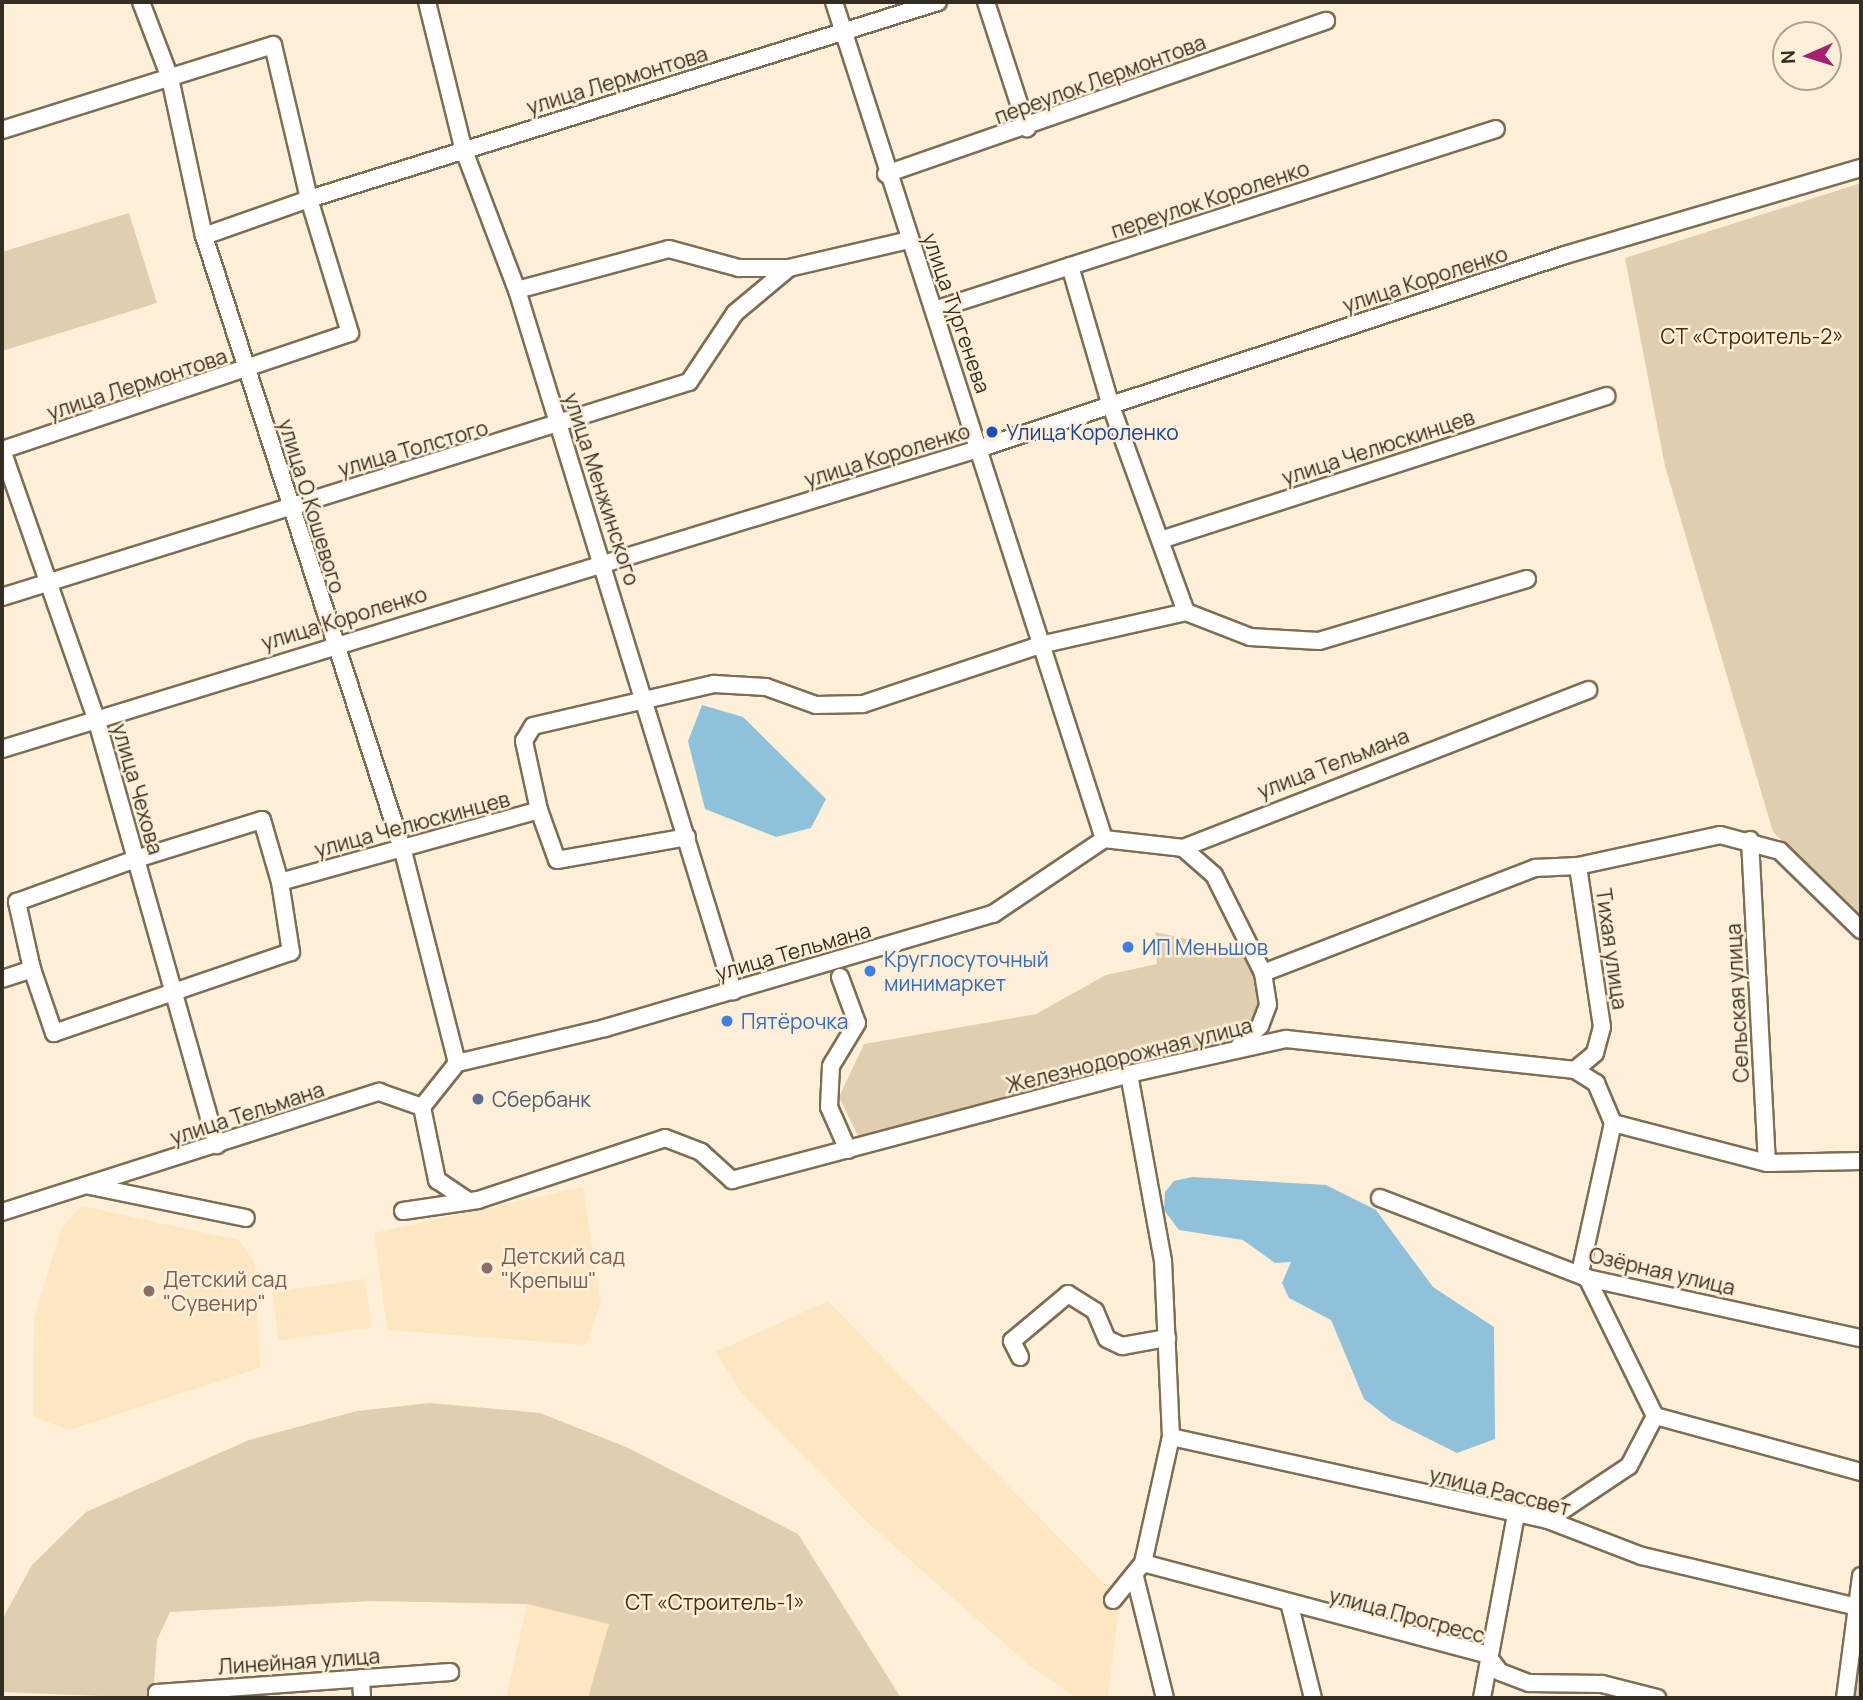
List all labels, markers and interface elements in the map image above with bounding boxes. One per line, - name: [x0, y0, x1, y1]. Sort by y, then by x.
- north arrow: [1772, 21, 1842, 91]
- street label: переулок Лермонтова: [991, 29, 1209, 129]
- street label: улица Лермонтова: [523, 40, 711, 120]
- text: N: [1775, 49, 1801, 64]
- street label: переулок Короленко: [1108, 155, 1312, 243]
- street label: улица Тургенева: [918, 230, 996, 396]
- street label: улица Короленко: [1339, 240, 1511, 318]
- park label: СТ «Строитель-2»: [1660, 323, 1844, 349]
- street label: улица Лермонтова: [44, 343, 230, 425]
- street label: улица Менжинского: [559, 389, 645, 589]
- street label: улица Челюскинцев: [1279, 404, 1477, 490]
- street label: улица Толстого: [335, 415, 491, 481]
- street label: улица О.Кошевого: [274, 416, 350, 596]
- street label: улица Короленко: [801, 418, 973, 492]
- place label: Улица Короленко: [1006, 419, 1179, 445]
- marker: Улица Короленко: [984, 424, 1000, 440]
- street label: улица Короленко: [258, 581, 430, 655]
- street label: улица Чехова: [107, 721, 169, 857]
- street label: улица Тельмана: [1254, 722, 1412, 804]
- street label: улица Челюскинцев: [312, 786, 512, 862]
- street label: Тихая улица: [1591, 887, 1633, 1011]
- street label: улица Тельмана: [712, 917, 874, 985]
- street label: Сельская улица: [1720, 923, 1754, 1083]
- place label: ИП Меньшов: [1142, 934, 1268, 960]
- marker: ИП Меньшов: [1120, 939, 1136, 955]
- place label: Круглосуточный минимаркет: [884, 946, 1049, 996]
- marker: Круглосуточный минимаркет: [862, 963, 878, 979]
- place label: Пятёрочка: [741, 1008, 848, 1034]
- street label: Железнодорожная улица: [1003, 1012, 1255, 1098]
- marker: Пятёрочка: [719, 1013, 735, 1029]
- street label: улица Тельмана: [167, 1076, 327, 1150]
- place label: Сбербанк: [492, 1086, 591, 1112]
- marker: Сбербанк: [470, 1091, 486, 1107]
- street label: Озёрная улица: [1586, 1242, 1738, 1300]
- place label: Детский сад "Крепыш": [501, 1243, 625, 1293]
- marker: Детский сад "Крепыш": [479, 1260, 495, 1276]
- place label: Детский сад "Сувенир": [163, 1266, 287, 1316]
- marker: Детский сад "Сувенир": [141, 1283, 157, 1299]
- street label: улица Рассвет: [1427, 1461, 1573, 1521]
- street label: улица Прогресс: [1326, 1582, 1488, 1648]
- park label: СТ «Строитель-1»: [625, 1589, 805, 1615]
- street label: Линейная улица: [217, 1643, 381, 1679]

